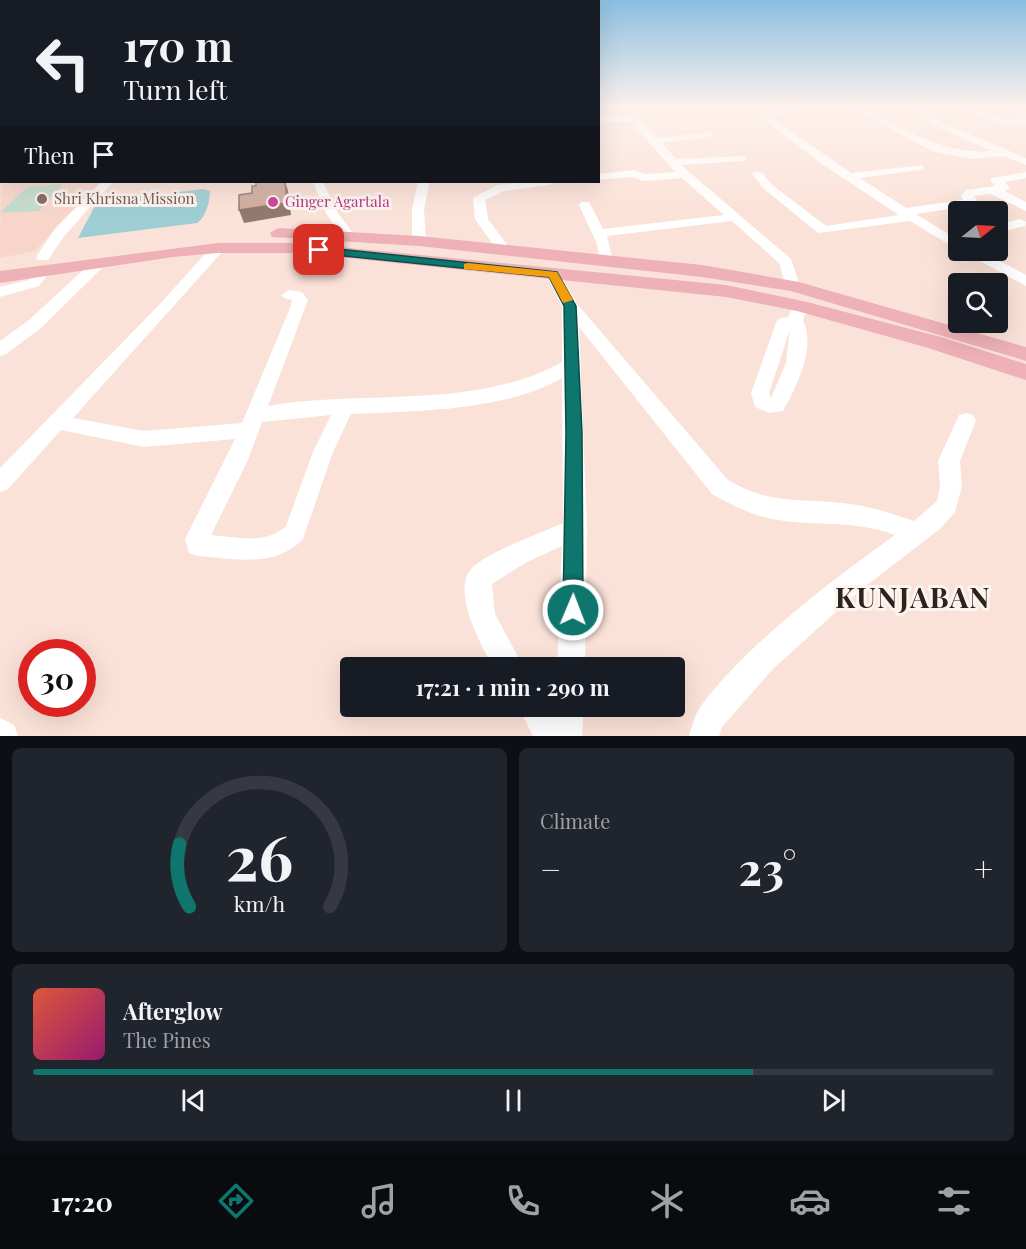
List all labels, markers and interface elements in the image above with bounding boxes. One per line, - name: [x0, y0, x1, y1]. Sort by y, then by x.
- text: 170 m: [123, 17, 233, 73]
- icon: left: [24, 24, 102, 102]
- text: Turn left: [123, 71, 227, 107]
- icon: arrive: [87, 138, 120, 171]
- text: Then: [24, 140, 75, 170]
- place label: Shri Khrisna Mission: [54, 188, 195, 208]
- place label: Ginger Agartala: [285, 191, 390, 211]
- marker: Shri Khrisna Mission: [35, 192, 49, 206]
- marker: Ginger Agartala: [266, 195, 280, 209]
- north arrow: [948, 201, 1008, 261]
- map controls: [948, 201, 1008, 333]
- pin: [293, 224, 344, 275]
- icon: arrive: [302, 233, 335, 266]
- button: search: [948, 273, 1008, 333]
- position arrow: [541, 578, 605, 642]
- district label: KUNJABAN: [835, 578, 991, 615]
- speed limit sign: 30: [18, 639, 96, 717]
- text: 17:21 · 1 min · 290 m: [415, 672, 610, 702]
- text: Climate: [540, 807, 610, 834]
- text: 26: [226, 813, 293, 897]
- text: 23°: [738, 837, 797, 897]
- text: −: [540, 846, 561, 890]
- text: +: [974, 846, 993, 890]
- text: km/h: [234, 889, 286, 917]
- text: Afterglow: [123, 996, 223, 1026]
- text: The Pines: [123, 1026, 211, 1053]
- icon: previous: [177, 1084, 210, 1117]
- icon: pause: [497, 1084, 530, 1117]
- icon: next: [817, 1084, 850, 1117]
- icon: directions: [215, 1180, 257, 1222]
- icon: music: [358, 1180, 400, 1222]
- icon: phone: [502, 1180, 544, 1222]
- icon: climate: [646, 1180, 688, 1222]
- icon: car: [789, 1180, 831, 1222]
- icon: filters: [933, 1180, 975, 1222]
- text: 17:20: [51, 1183, 113, 1219]

